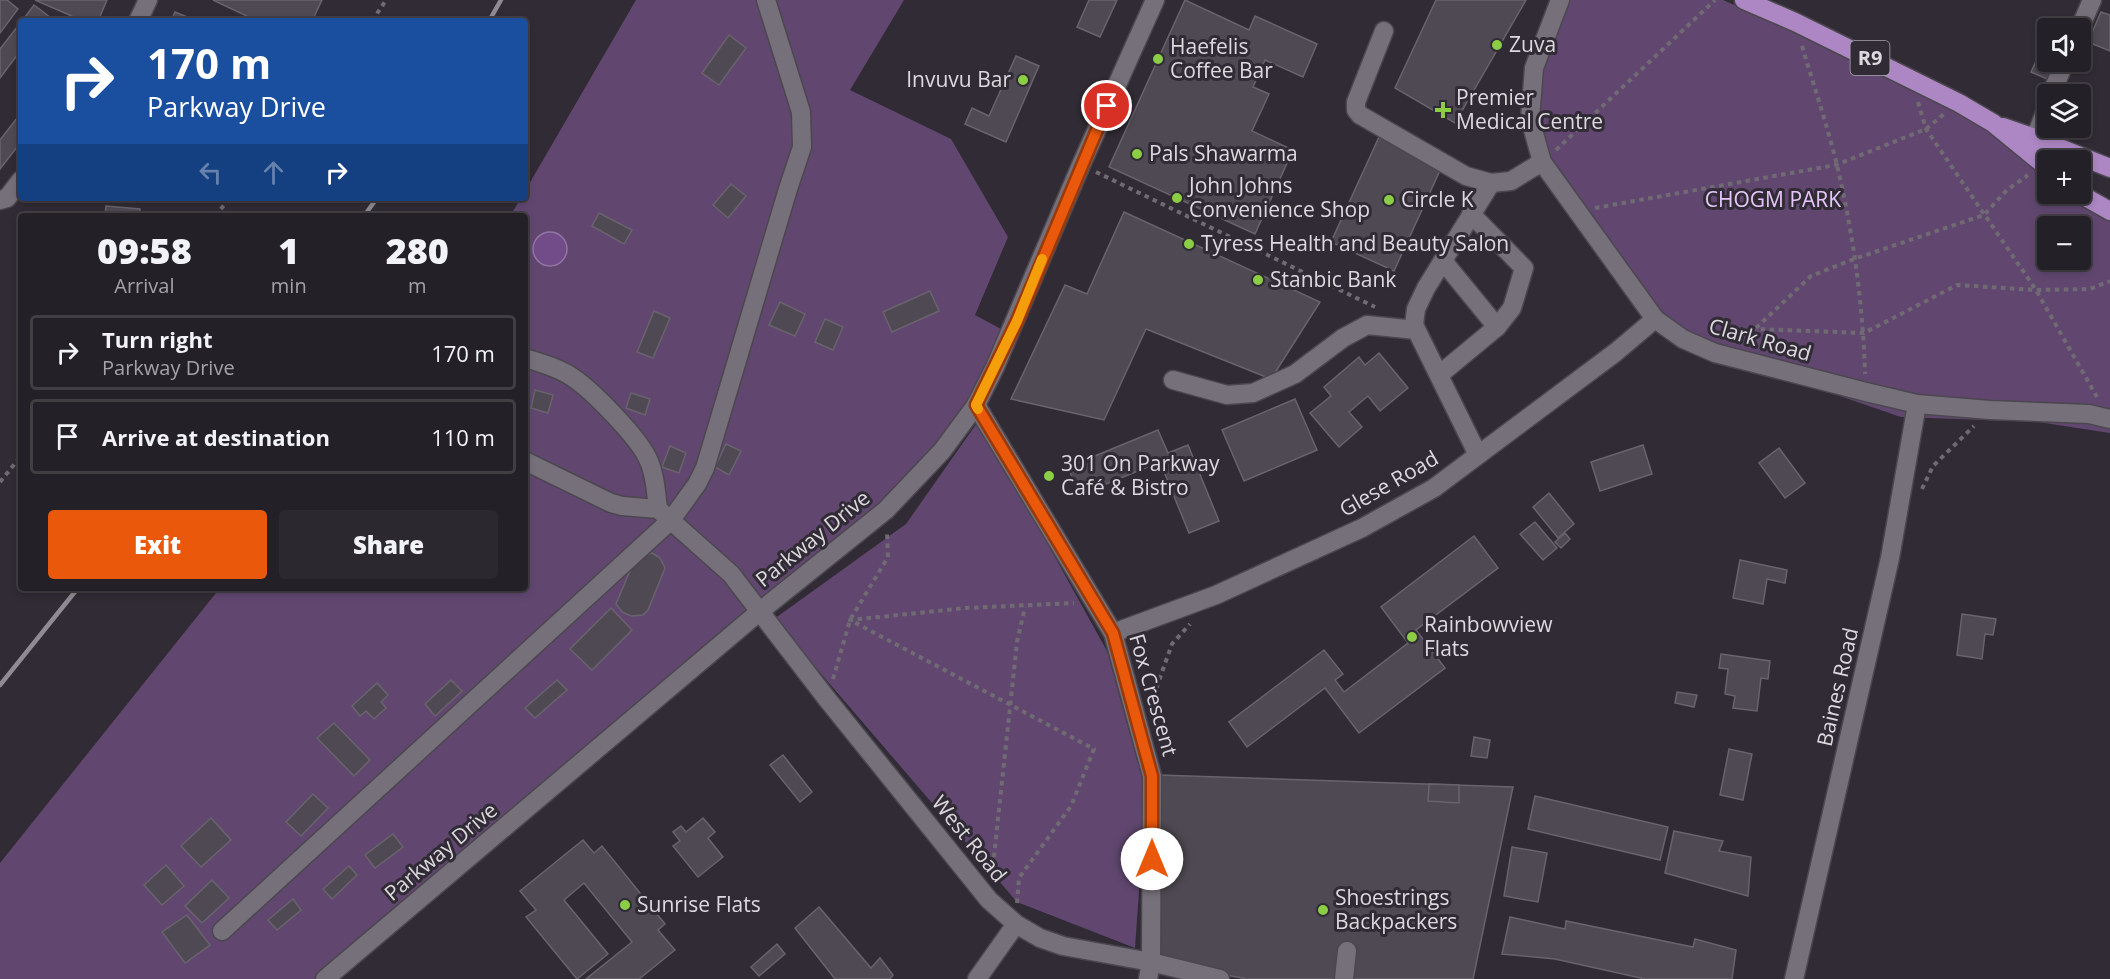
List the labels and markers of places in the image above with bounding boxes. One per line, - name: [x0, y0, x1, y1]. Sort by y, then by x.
- place label: Zuva: [1509, 30, 1556, 58]
- place label: Haefelis Coffee Bar: [1170, 32, 1273, 84]
- marker: Zuva: [1490, 38, 1504, 52]
- marker: Haefelis Coffee Bar: [1151, 52, 1165, 66]
- place label: Invuvu Bar: [906, 65, 1011, 93]
- marker: Invuvu Bar: [1016, 73, 1030, 87]
- pin: [1081, 80, 1132, 131]
- place label: Premier Medical Centre: [1456, 83, 1603, 135]
- marker: Premier Medical Centre: [1434, 101, 1452, 119]
- place label: Pals Shawarma: [1149, 139, 1298, 167]
- marker: Pals Shawarma: [1130, 147, 1144, 161]
- place label: John Johns Convenience Shop: [1187, 171, 1370, 223]
- place label: Circle K: [1401, 185, 1474, 213]
- marker: John Johns Convenience Shop: [1170, 191, 1184, 205]
- marker: Circle K: [1382, 193, 1396, 207]
- place label: Tyress Health and Beauty Salon: [1201, 229, 1509, 257]
- marker: Tyress Health and Beauty Salon: [1182, 237, 1196, 251]
- place label: Stanbic Bank: [1270, 265, 1396, 293]
- marker: Stanbic Bank: [1251, 273, 1265, 287]
- place label: 301 On Parkway Café & Bistro: [1061, 449, 1220, 501]
- marker: 301 On Parkway Café & Bistro: [1042, 469, 1056, 483]
- place label: Rainbowview Flats: [1424, 610, 1553, 662]
- marker: Rainbowview Flats: [1405, 630, 1419, 644]
- place label: Shoestrings Backpackers: [1335, 883, 1457, 935]
- place label: Sunrise Flats: [637, 890, 761, 918]
- marker: Sunrise Flats: [618, 898, 632, 912]
- marker: Shoestrings Backpackers: [1316, 903, 1330, 917]

